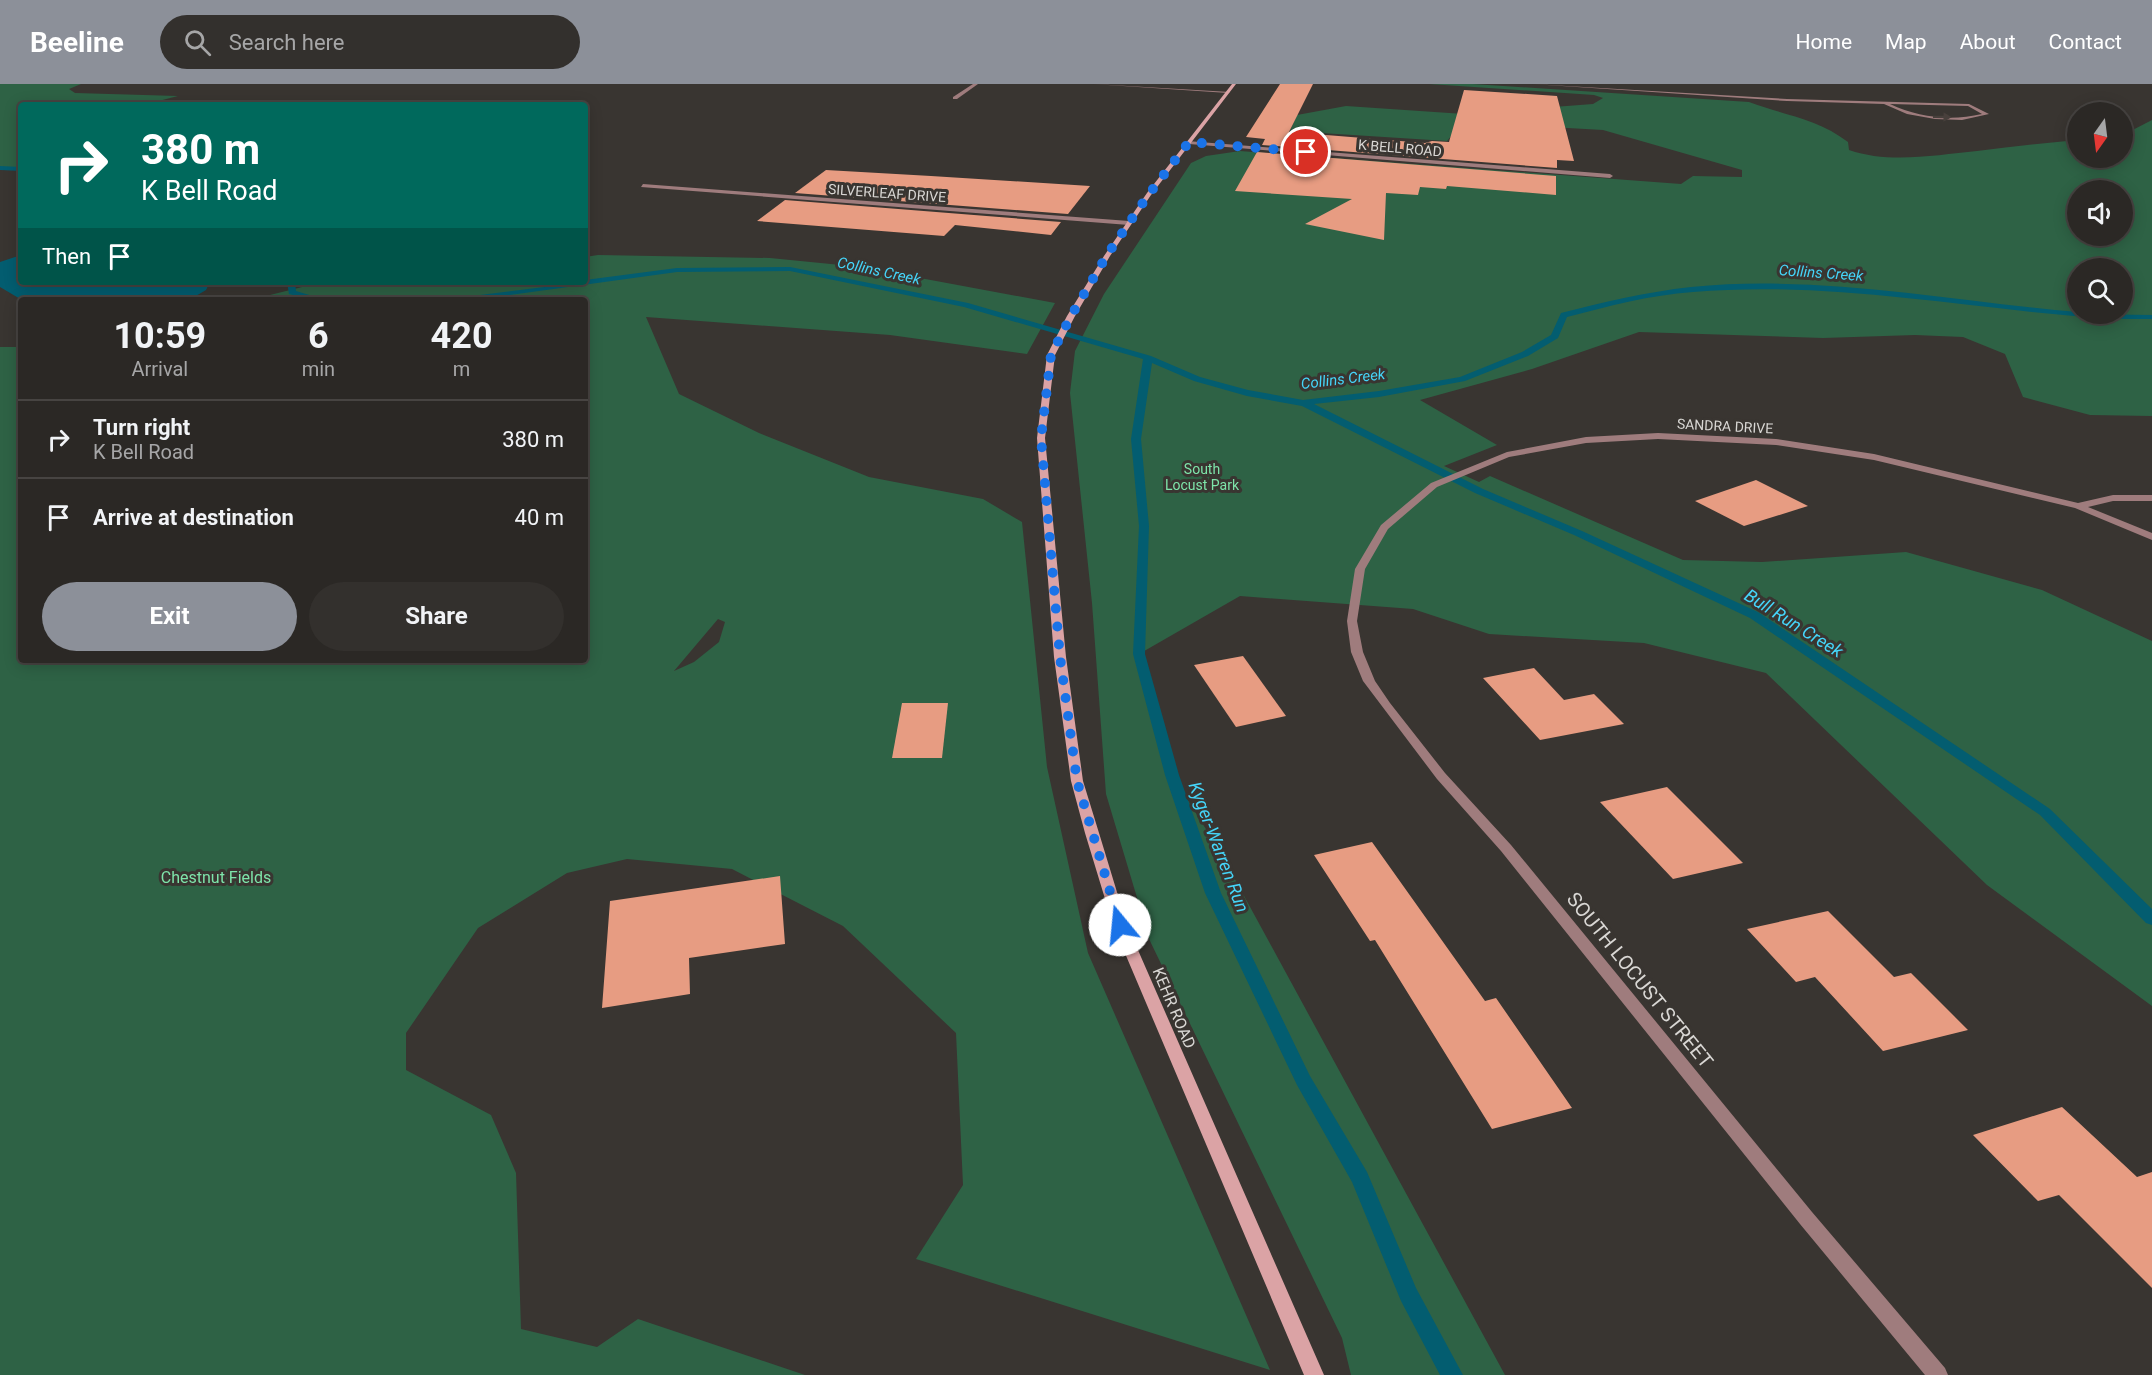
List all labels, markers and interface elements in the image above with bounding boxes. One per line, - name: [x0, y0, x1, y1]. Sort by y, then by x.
- search box: [160, 15, 580, 69]
- text: Beeline: [30, 26, 124, 59]
- icon: search: [181, 26, 214, 59]
- text: Search here: [229, 30, 345, 55]
- text: Home: [1796, 30, 1852, 54]
- text: Map: [1885, 30, 1927, 54]
- text: About: [1960, 30, 2016, 54]
- text: Contact: [2049, 30, 2122, 54]
- north arrow: [2067, 102, 2133, 168]
- map controls: [2067, 102, 2133, 324]
- one-way arrow: [1933, 112, 1952, 122]
- text: 380 m: [141, 125, 260, 174]
- icon: right: [42, 126, 120, 204]
- pin: [1280, 126, 1331, 177]
- icon: arrive: [1289, 135, 1322, 168]
- street label: K BELL ROAD: [1357, 136, 1443, 160]
- text: K Bell Road: [141, 175, 278, 207]
- button: sound: [2067, 180, 2133, 246]
- street label: SILVERLEAF DRIVE: [827, 181, 947, 205]
- icon: arrive: [103, 240, 136, 273]
- text: Then: [42, 244, 91, 269]
- water label: Collins Creek: [836, 253, 923, 289]
- button: search: [2067, 258, 2133, 324]
- water label: Collins Creek: [1778, 261, 1864, 285]
- text: 10:59: [113, 315, 206, 357]
- text: 6: [308, 315, 329, 357]
- text: 420: [431, 315, 493, 357]
- text: Arrival: [131, 357, 188, 381]
- text: min: [302, 357, 335, 381]
- text: m: [453, 357, 470, 381]
- water label: Collins Creek: [1300, 365, 1387, 393]
- text: Turn right: [93, 415, 190, 440]
- street label: SANDRA DRIVE: [1676, 415, 1774, 437]
- icon: right: [42, 423, 75, 456]
- text: 380 m: [502, 427, 564, 452]
- text: K Bell Road: [93, 440, 194, 464]
- park label: South Locust Park: [1165, 461, 1240, 493]
- icon: arrive: [42, 501, 75, 534]
- text: Arrive at destination: [93, 505, 294, 530]
- text: 40 m: [515, 505, 564, 530]
- button: Exit: [42, 582, 297, 651]
- button: Share: [309, 582, 564, 651]
- water label: Bull Run Creek: [1741, 584, 1848, 662]
- water label: Kyger-Warren Run: [1184, 779, 1254, 915]
- park label: Chestnut Fields: [161, 868, 271, 887]
- street label: SOUTH LOCUST STREET: [1562, 887, 1718, 1073]
- position arrow: [1088, 893, 1152, 957]
- street label: KEHR ROAD: [1148, 965, 1200, 1051]

